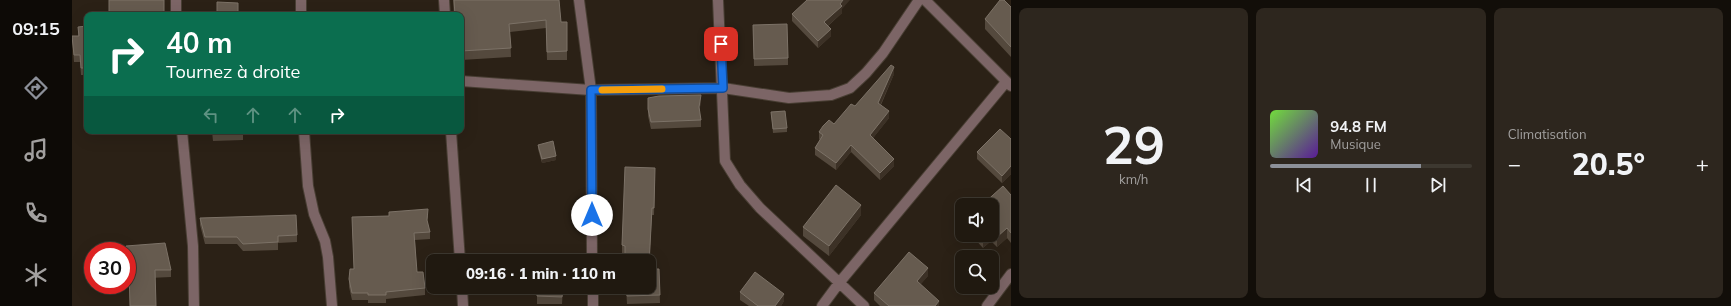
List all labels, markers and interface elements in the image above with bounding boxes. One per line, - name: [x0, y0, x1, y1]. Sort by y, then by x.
- text: 09:15: [12, 17, 60, 40]
- text: 40 m: [166, 25, 232, 60]
- pin: [704, 27, 738, 61]
- icon: right: [100, 28, 152, 80]
- icon: arrive: [710, 33, 732, 55]
- text: Tournez à droite: [166, 60, 300, 83]
- icon: directions: [22, 74, 50, 102]
- icon: left: [200, 104, 222, 126]
- icon: ahead: [242, 104, 264, 126]
- icon: ahead: [284, 104, 306, 126]
- icon: right: [326, 104, 348, 126]
- text: 29: [1102, 112, 1165, 177]
- text: 94.8 FM: [1330, 117, 1387, 136]
- text: Climatisation: [1508, 126, 1587, 142]
- icon: music: [22, 136, 50, 164]
- text: Musique: [1330, 136, 1381, 152]
- text: 20.5°: [1572, 145, 1645, 183]
- text: −: [1508, 150, 1521, 178]
- text: +: [1696, 150, 1709, 178]
- text: km/h: [1119, 171, 1148, 187]
- icon: previous: [1293, 174, 1315, 196]
- icon: pause: [1360, 174, 1382, 196]
- icon: next: [1427, 174, 1449, 196]
- position arrow: [571, 194, 613, 236]
- map controls: [955, 198, 999, 294]
- button: sound: [955, 198, 999, 242]
- icon: phone: [22, 199, 50, 227]
- speed limit sign: 30: [84, 242, 136, 294]
- button: search: [955, 250, 999, 294]
- icon: climate: [22, 261, 50, 289]
- text: 09:16 · 1 min · 110 m: [466, 264, 616, 283]

